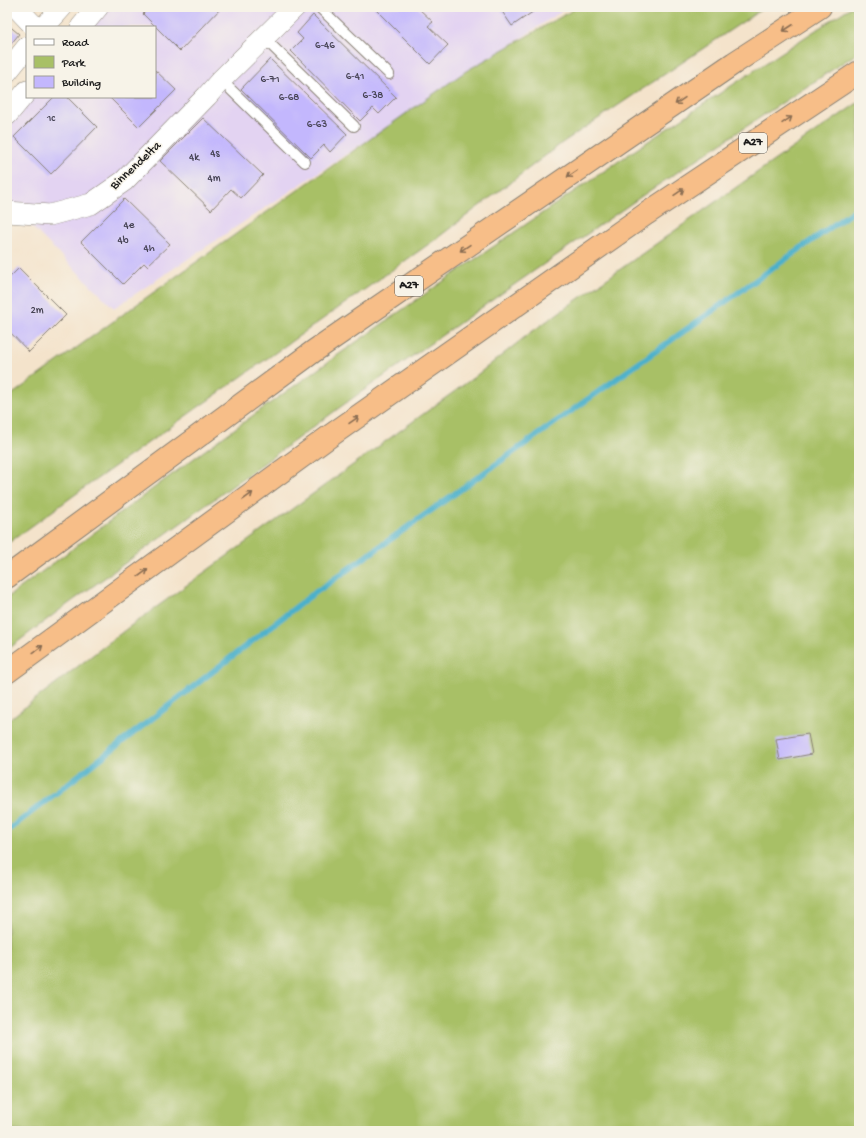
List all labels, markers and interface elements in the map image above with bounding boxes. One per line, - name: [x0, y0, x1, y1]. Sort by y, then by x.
- one-way arrow: [782, 24, 793, 33]
- legend: [26, 26, 156, 98]
- text: Road: [62, 37, 89, 51]
- house number: 6-46: [315, 40, 335, 52]
- text: Park: [61, 57, 87, 71]
- house number: 6-41: [346, 71, 364, 83]
- house number: 6-71: [260, 74, 280, 86]
- text: Building: [61, 77, 101, 91]
- house number: 6-38: [363, 90, 383, 102]
- house number: 6-68: [279, 92, 299, 104]
- one-way arrow: [674, 97, 685, 105]
- house number: 1c: [46, 113, 56, 125]
- one-way arrow: [781, 116, 792, 124]
- house number: 6-63: [307, 119, 327, 131]
- road number: A27: [739, 133, 767, 153]
- street label: Binnendelta: [107, 138, 165, 194]
- house number: 4s: [210, 148, 221, 160]
- house number: 4k: [189, 152, 200, 164]
- one-way arrow: [567, 170, 578, 178]
- house number: 4m: [207, 173, 221, 185]
- one-way arrow: [673, 188, 685, 196]
- house number: 4e: [124, 220, 135, 232]
- house number: 4b: [117, 235, 129, 247]
- house number: 4h: [143, 243, 155, 255]
- one-way arrow: [460, 244, 471, 252]
- road number: A27: [395, 276, 423, 296]
- house number: 2m: [30, 305, 44, 317]
- one-way arrow: [348, 416, 359, 424]
- one-way arrow: [243, 492, 254, 500]
- one-way arrow: [138, 569, 149, 577]
- one-way arrow: [33, 645, 44, 654]

